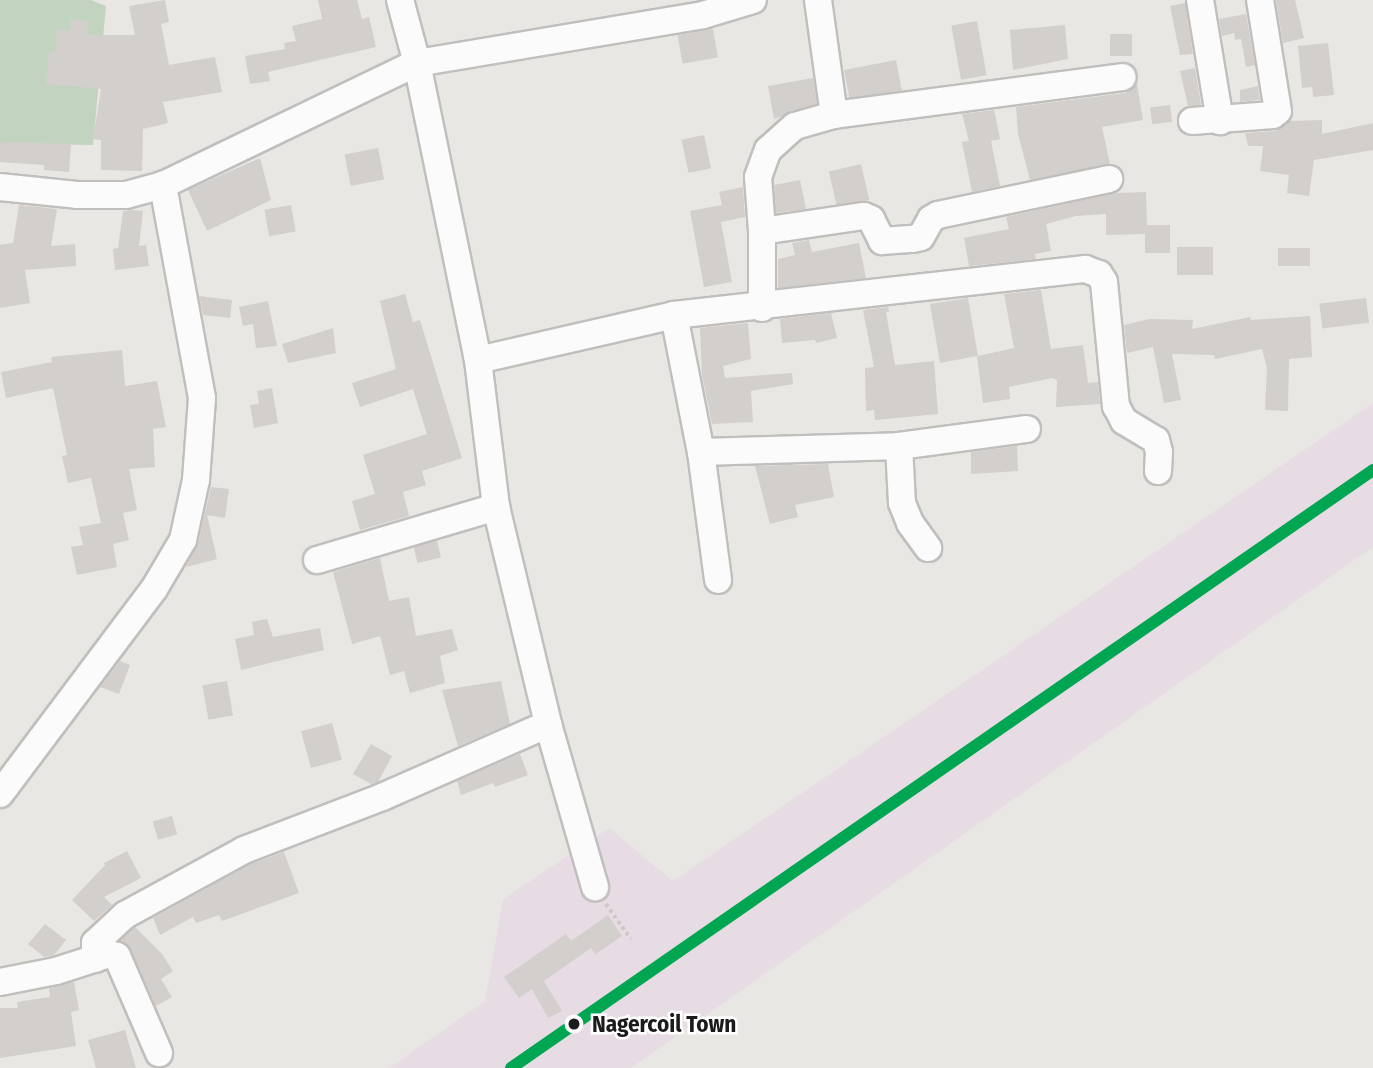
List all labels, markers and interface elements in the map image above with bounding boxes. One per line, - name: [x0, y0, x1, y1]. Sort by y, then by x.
- place label: Nagercoil Town: [592, 1010, 736, 1038]
- marker: Nagercoil Town: [562, 1012, 586, 1036]

